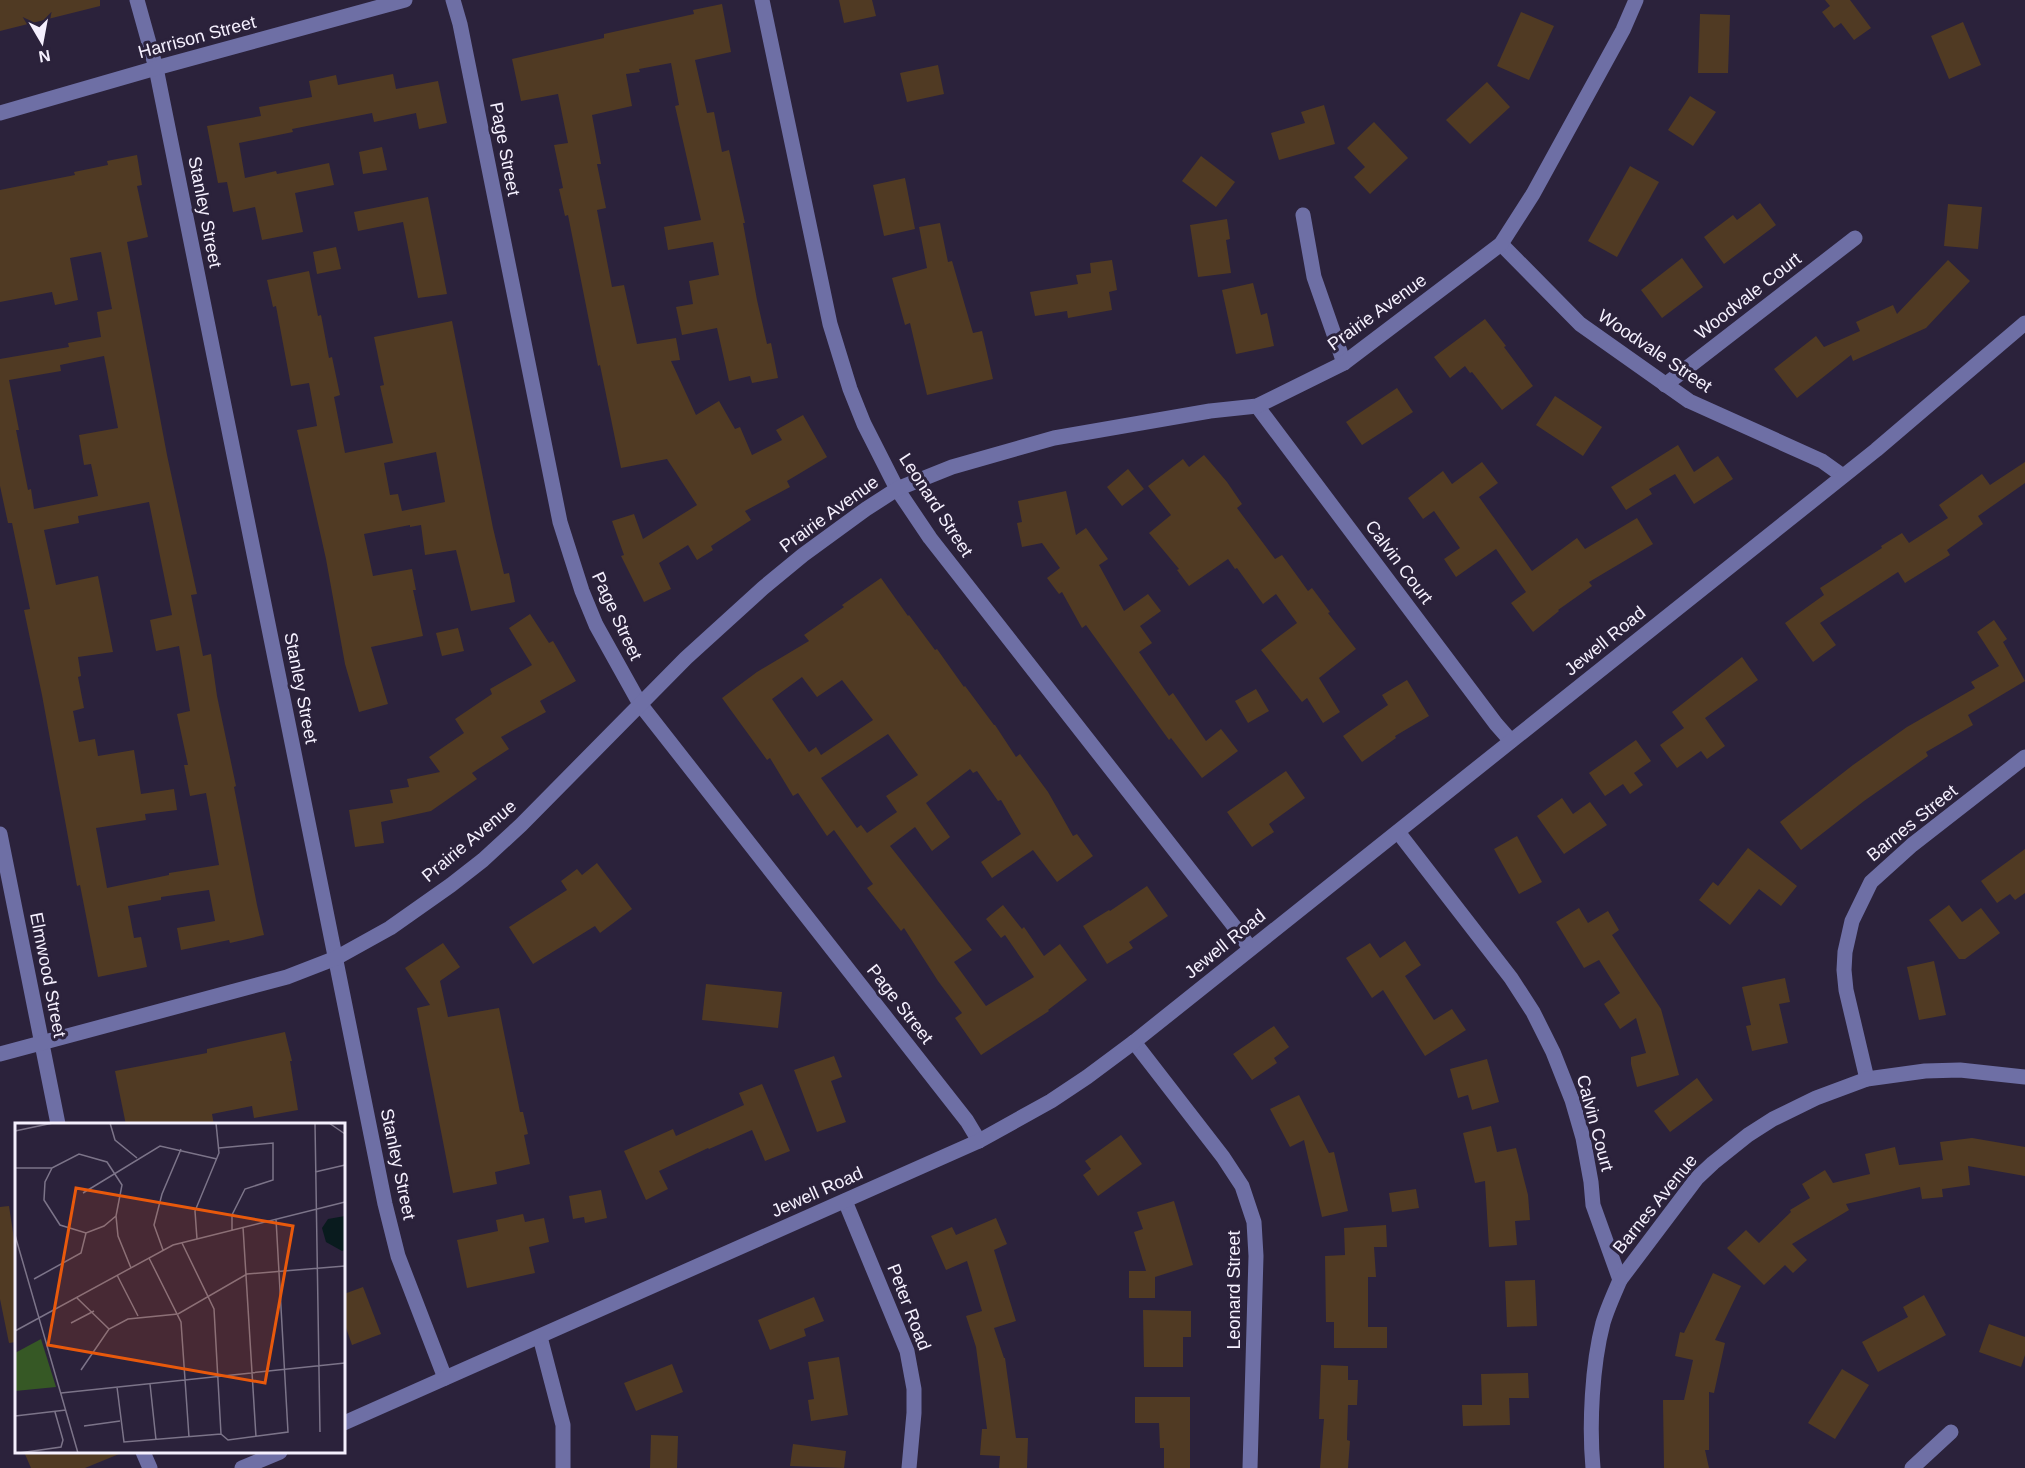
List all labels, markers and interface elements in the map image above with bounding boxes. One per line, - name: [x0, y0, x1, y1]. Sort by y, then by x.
- north arrow: [12, 12, 72, 72]
- street label: Harrison Street: [136, 12, 258, 62]
- text: N: [37, 47, 52, 66]
- street label: Page Street: [486, 100, 524, 198]
- street label: Stanley Street: [184, 155, 226, 269]
- street label: Woodvale Court: [1691, 248, 1805, 344]
- street label: Prairie Avenue: [1324, 270, 1430, 354]
- street label: Woodvale Street: [1594, 306, 1716, 396]
- street label: Leonard Street: [895, 450, 977, 560]
- street label: Prairie Avenue: [776, 472, 882, 556]
- street label: Calvin Court: [1361, 516, 1437, 608]
- street label: Page Street: [588, 569, 646, 663]
- street label: Jewell Road: [1561, 602, 1649, 680]
- street label: Stanley Street: [280, 631, 322, 745]
- street label: Barnes Street: [1863, 781, 1961, 865]
- street label: Prairie Avenue: [418, 796, 520, 886]
- street label: Jewell Road: [1181, 905, 1269, 983]
- street label: Elmwood Street: [26, 911, 70, 1039]
- street label: Page Street: [863, 960, 937, 1048]
- street label: Calvin Court: [1573, 1073, 1617, 1173]
- street label: Stanley Street: [376, 1107, 420, 1221]
- inset map: [15, 1123, 345, 1453]
- street label: Barnes Avenue: [1609, 1150, 1701, 1258]
- street label: Jewell Road: [768, 1163, 866, 1221]
- street label: Leonard Street: [1224, 1230, 1244, 1350]
- street label: Peter Road: [883, 1261, 935, 1353]

